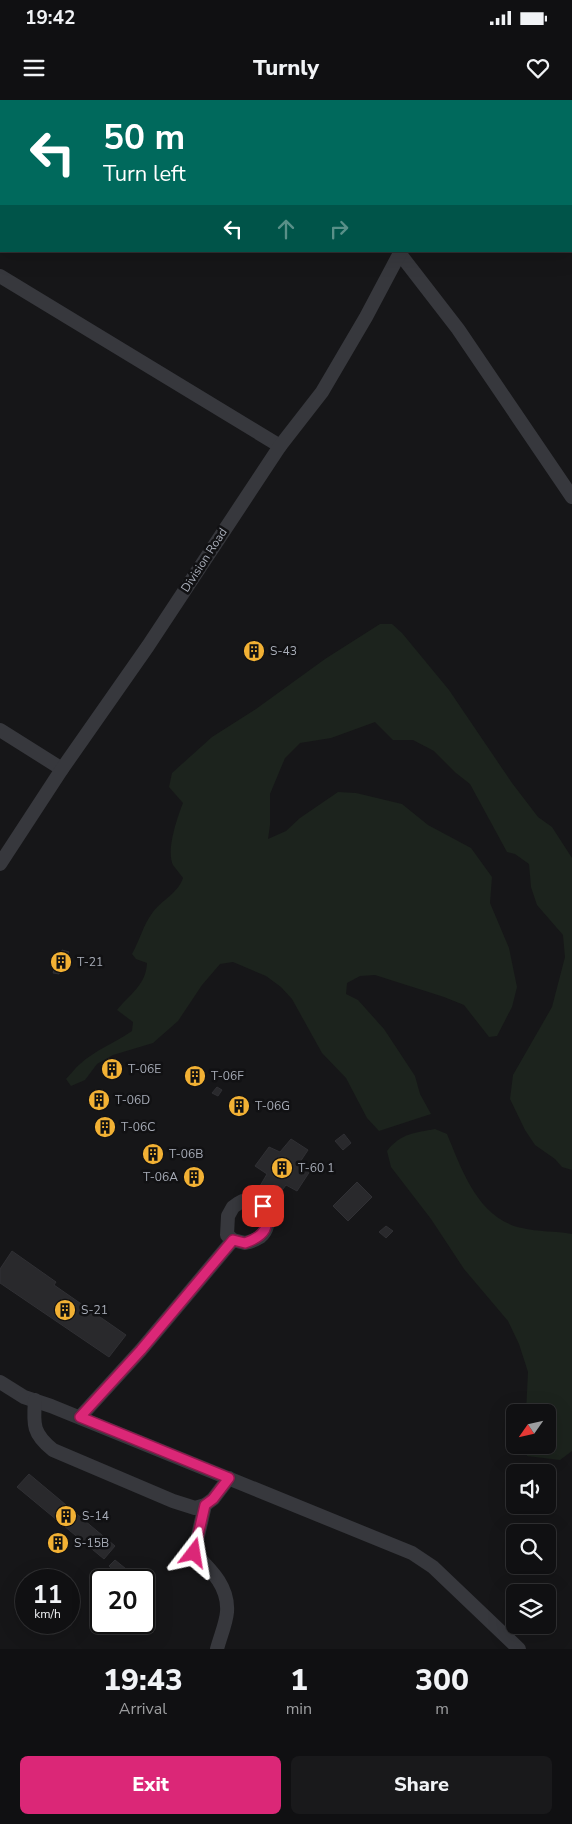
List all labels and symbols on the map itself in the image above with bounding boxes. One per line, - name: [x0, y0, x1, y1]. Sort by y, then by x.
- street label: Division Road: [177, 525, 231, 595]
- building icon: S-43: [242, 639, 266, 663]
- place label: S-43: [270, 643, 297, 659]
- building icon: T-21: [49, 950, 73, 974]
- place label: T-21: [77, 954, 103, 970]
- building icon: T-06E: [100, 1057, 124, 1081]
- place label: T-06E: [128, 1061, 161, 1077]
- building icon: T-06F: [183, 1064, 207, 1088]
- place label: T-06F: [211, 1068, 244, 1084]
- building icon: T-06D: [87, 1088, 111, 1112]
- place label: T-06D: [115, 1092, 150, 1108]
- building icon: T-06G: [227, 1094, 251, 1118]
- place label: T-06G: [255, 1098, 290, 1114]
- building icon: T-06C: [93, 1115, 117, 1139]
- place label: T-06C: [121, 1119, 155, 1135]
- building icon: T-06B: [141, 1142, 165, 1166]
- place label: T-06B: [169, 1146, 203, 1162]
- building icon: T-60 1: [270, 1156, 294, 1180]
- place label: T-60 1: [298, 1160, 334, 1176]
- building icon: T-06A: [182, 1165, 206, 1189]
- place label: T-06A: [143, 1169, 178, 1185]
- pin: [242, 1185, 284, 1227]
- building icon: S-21: [53, 1298, 77, 1322]
- place label: S-21: [81, 1302, 108, 1318]
- north arrow: [506, 1404, 556, 1454]
- building icon: S-14: [54, 1504, 78, 1528]
- place label: S-14: [82, 1508, 109, 1524]
- position arrow: [167, 1526, 219, 1578]
- building icon: S-15B: [46, 1531, 70, 1555]
- place label: S-15B: [74, 1535, 109, 1551]
- speed limit sign: 20: [90, 1569, 155, 1634]

